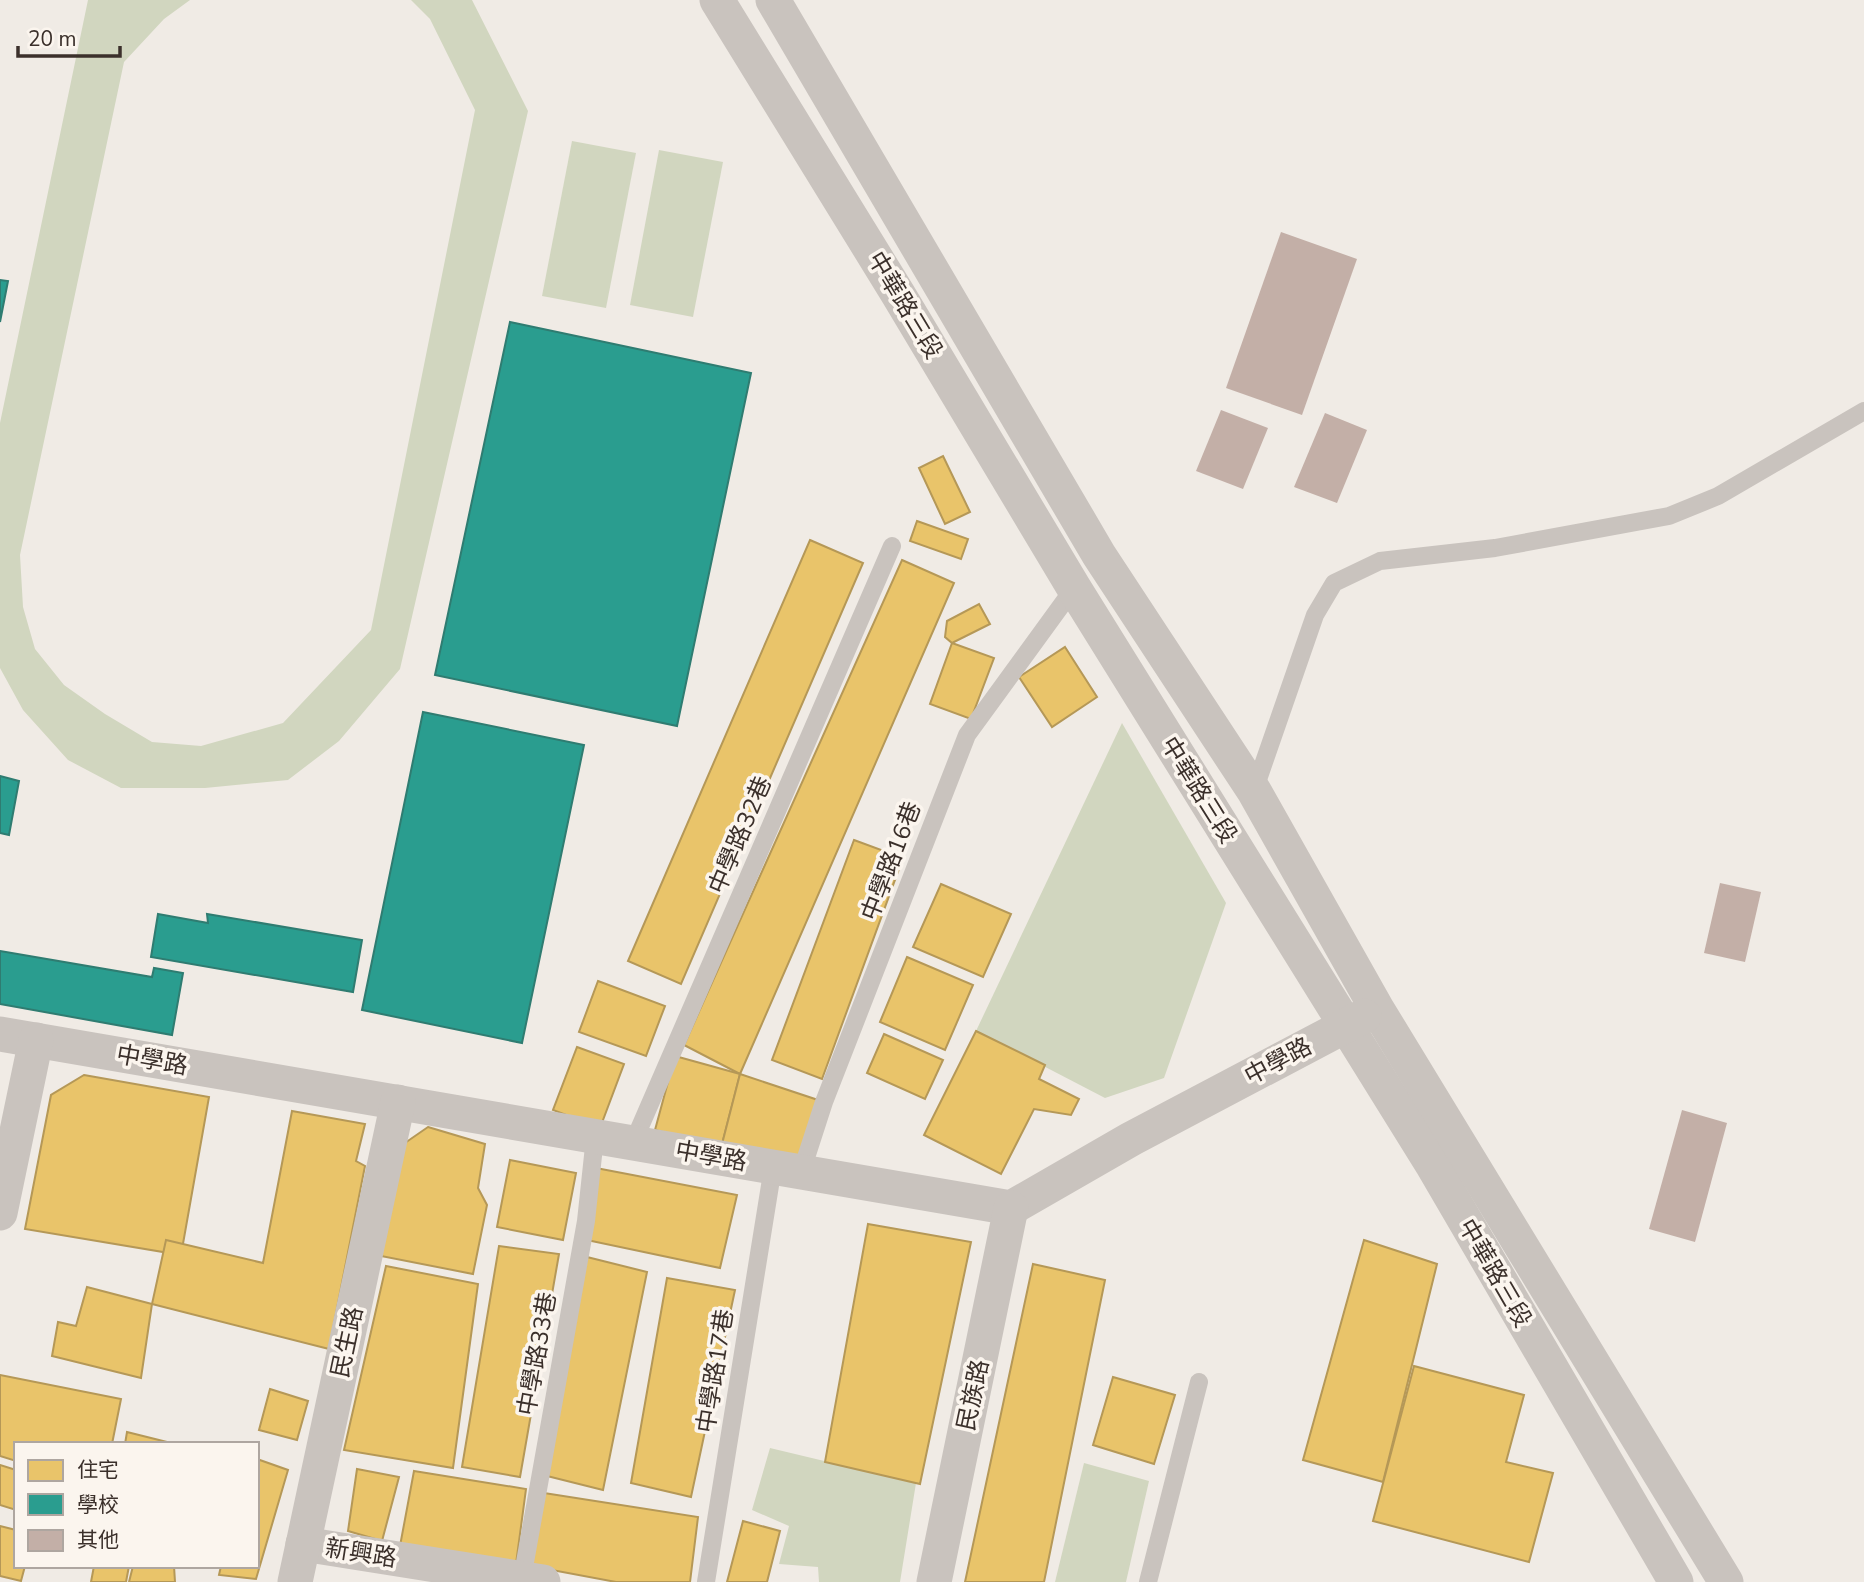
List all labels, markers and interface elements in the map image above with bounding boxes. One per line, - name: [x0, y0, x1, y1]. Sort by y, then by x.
- scale bar: [18, 14, 119, 58]
- text: 20 m: [28, 25, 77, 53]
- street label: 中華路三段: [860, 245, 950, 365]
- street label: 中華路三段: [1154, 731, 1244, 849]
- street label: 中學路32巷: [701, 771, 779, 899]
- street label: 中學路16巷: [854, 797, 928, 925]
- street label: 中學路: [1239, 1030, 1317, 1092]
- street label: 中學路: [114, 1038, 190, 1082]
- street label: 中學路: [673, 1134, 749, 1178]
- street label: 中華路三段: [1451, 1213, 1539, 1333]
- street label: 中學路33巷: [510, 1290, 564, 1418]
- street label: 民生路: [324, 1303, 370, 1381]
- street label: 中學路17巷: [689, 1307, 741, 1435]
- street label: 民族路: [950, 1356, 996, 1434]
- legend: [14, 1442, 259, 1568]
- text: 住宅: [77, 1456, 119, 1484]
- text: 學校: [77, 1491, 119, 1519]
- text: 其他: [77, 1526, 119, 1554]
- street label: 新興路: [323, 1532, 399, 1574]

